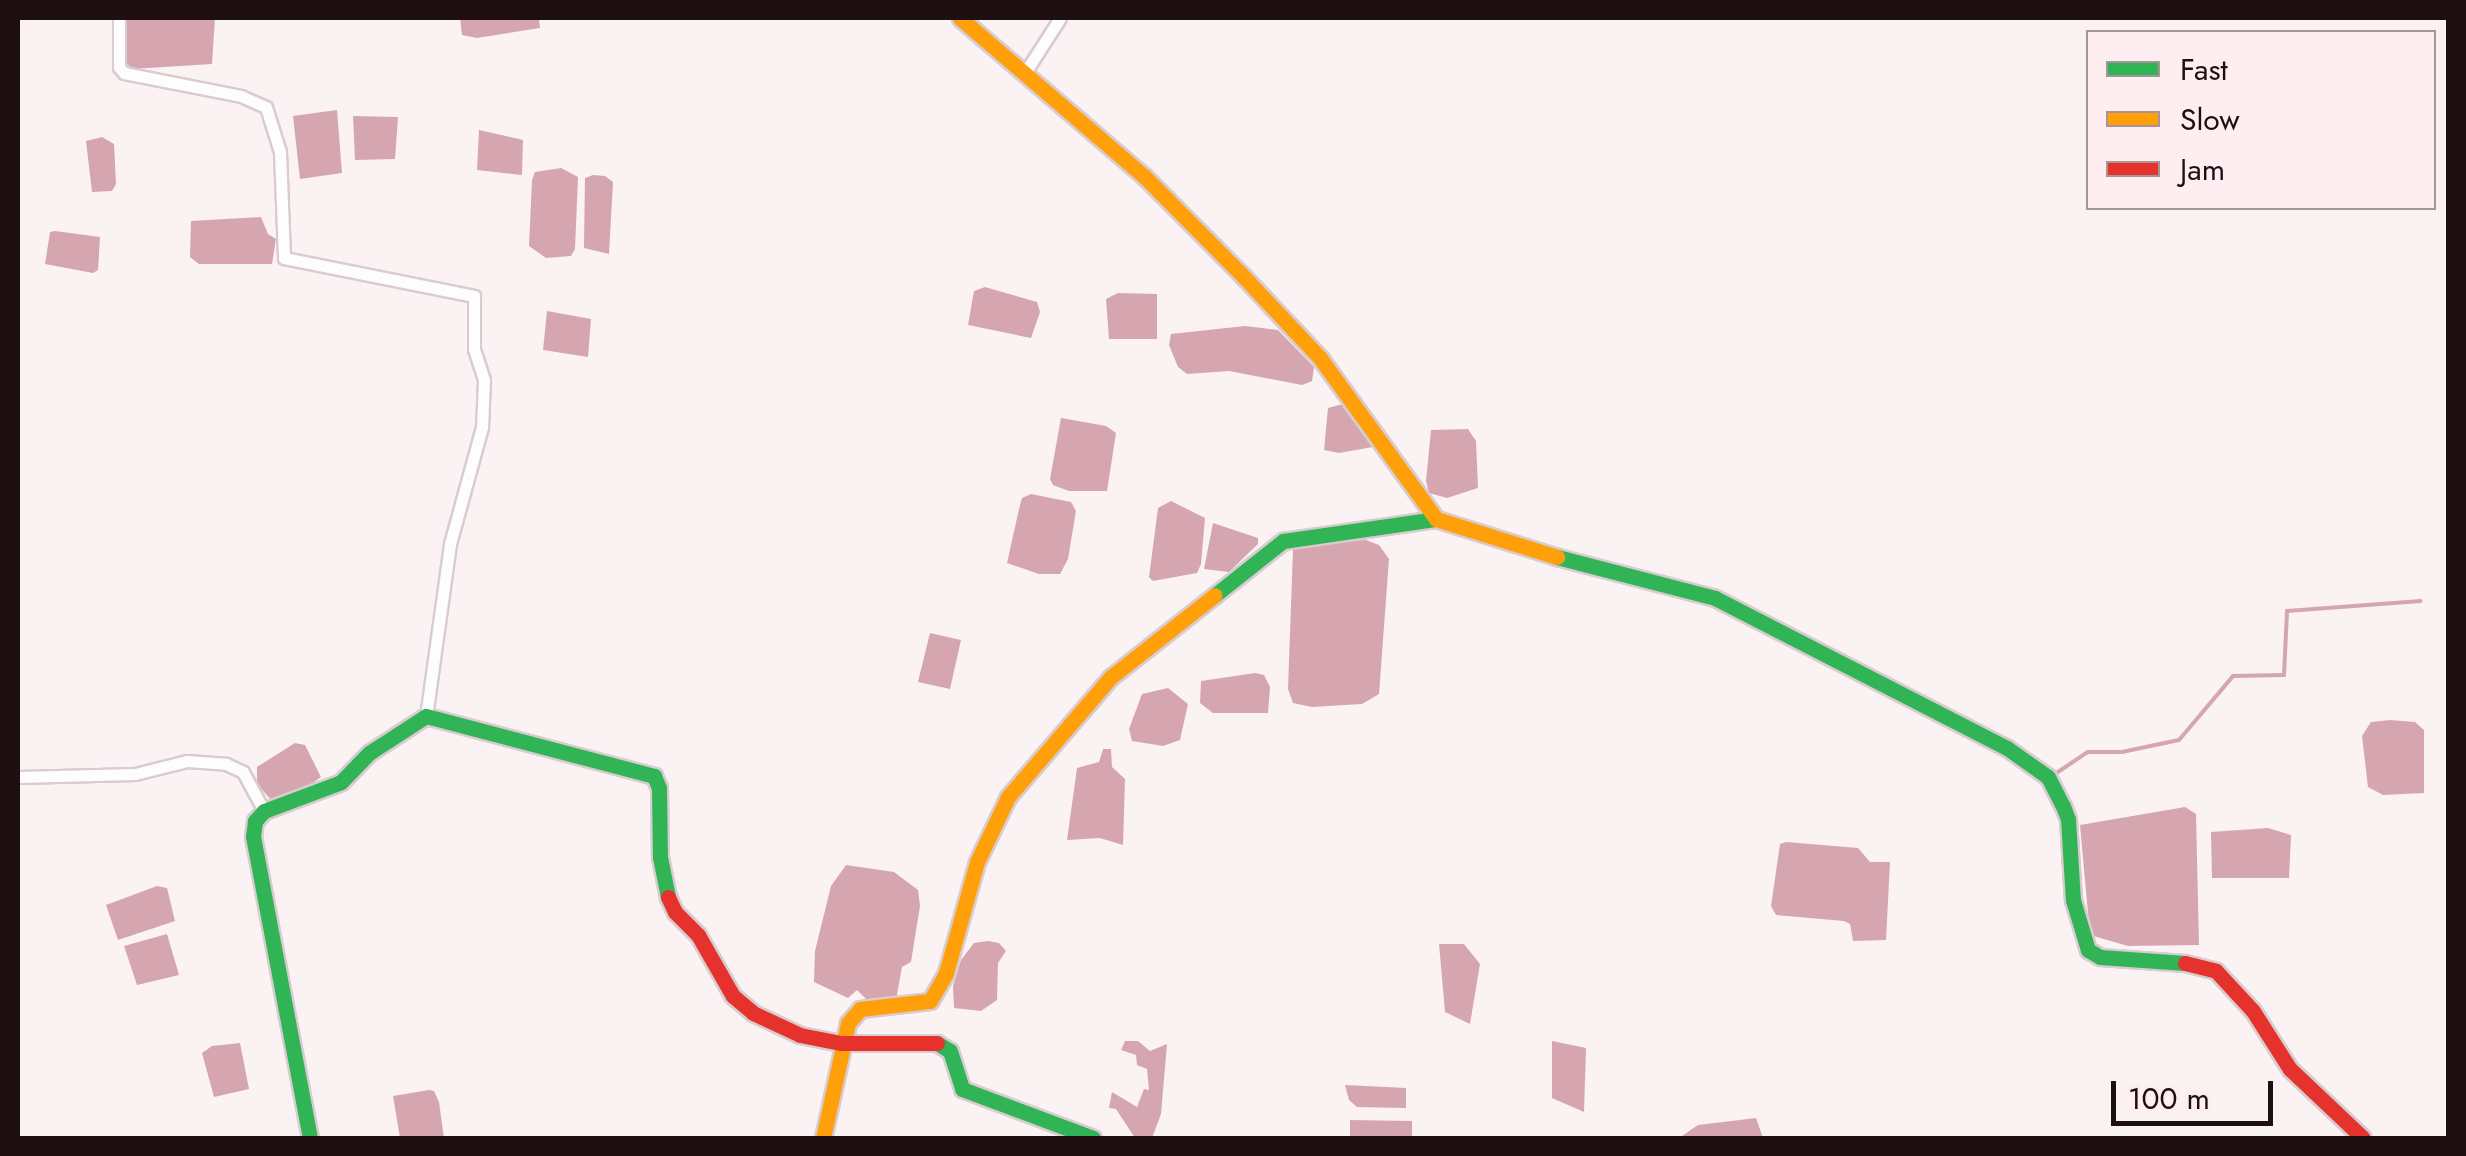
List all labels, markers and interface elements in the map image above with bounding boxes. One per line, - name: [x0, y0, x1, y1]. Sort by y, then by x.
- legend: [2086, 30, 2436, 210]
- text: Fast: [2180, 48, 2228, 91]
- text: Slow: [2180, 98, 2240, 141]
- text: Jam: [2180, 148, 2225, 191]
- scale bar: [2116, 1061, 2278, 1123]
- text: 100 m: [2128, 1077, 2210, 1120]

